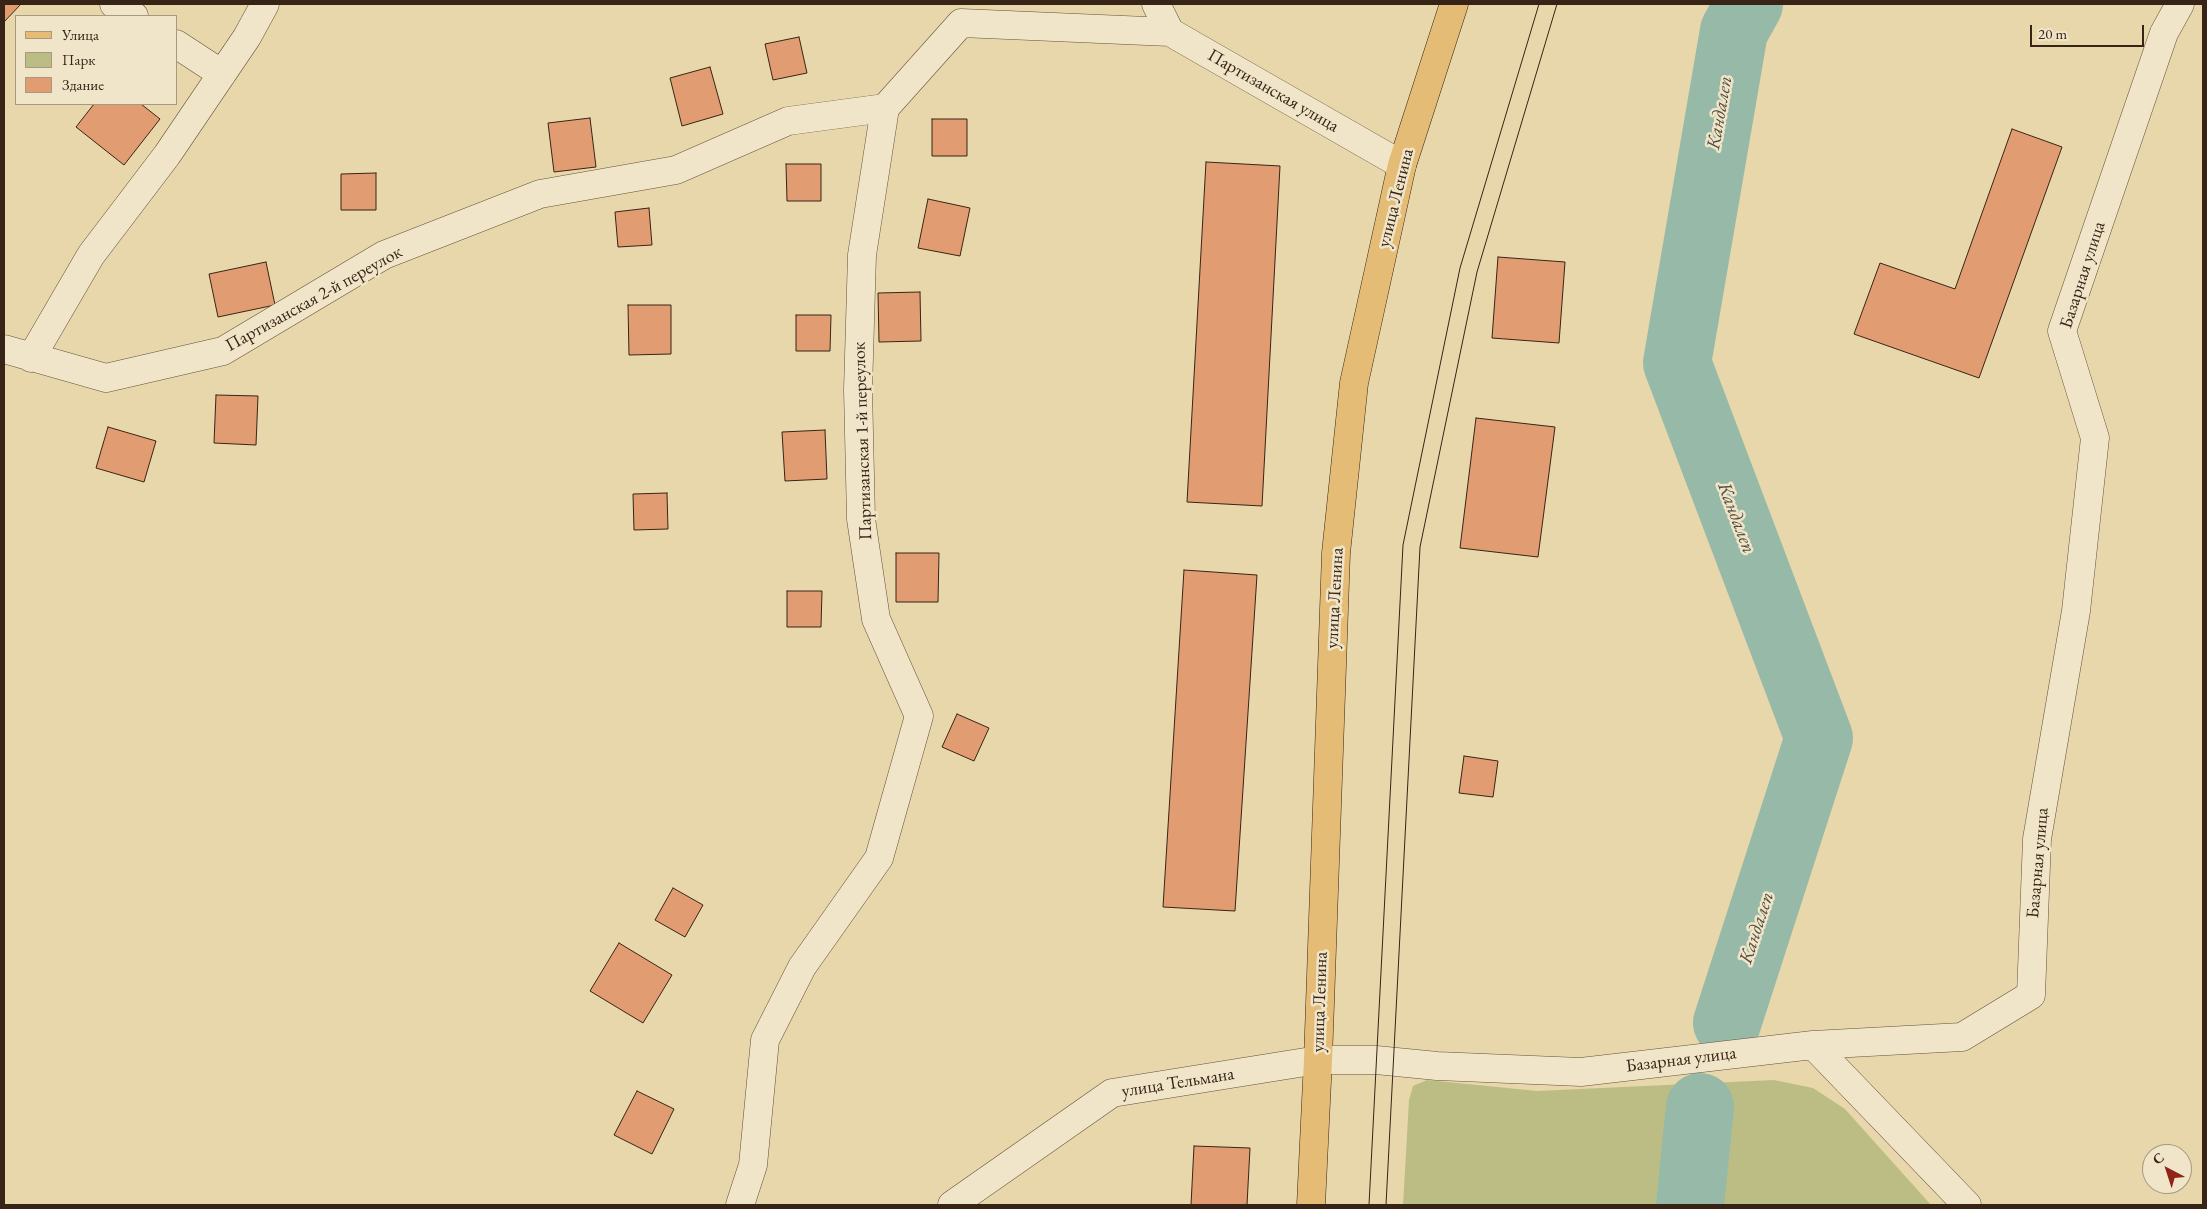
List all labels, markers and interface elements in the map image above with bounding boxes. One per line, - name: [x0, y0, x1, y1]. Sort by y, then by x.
- legend: [15, 15, 178, 105]
- scale bar: [2032, 15, 2146, 47]
- text: 20 m: [2038, 24, 2067, 43]
- text: Улица: [62, 25, 99, 44]
- street label: Партизанская улица: [1204, 45, 1342, 137]
- text: Парк: [62, 50, 95, 69]
- text: Здание: [62, 75, 104, 94]
- water label: Кандалеп: [1702, 75, 1738, 151]
- street label: улица Ленина: [1373, 146, 1419, 250]
- street label: Базарная улица: [2056, 219, 2110, 331]
- street label: Партизанская 2-й переулок: [222, 241, 406, 357]
- street label: Партизанская 1-й переулок: [849, 341, 877, 541]
- water label: Кандалеп: [1712, 479, 1760, 557]
- street label: улица Ленина: [1322, 547, 1348, 649]
- street label: Базарная улица: [2022, 807, 2054, 919]
- water label: Кандалеп: [1735, 889, 1779, 967]
- street label: улица Ленина: [1307, 951, 1333, 1053]
- street label: Базарная улица: [1624, 1043, 1738, 1077]
- street label: улица Тельмана: [1120, 1063, 1236, 1103]
- north arrow: [2142, 1144, 2192, 1194]
- text: С: [2148, 1148, 2168, 1168]

